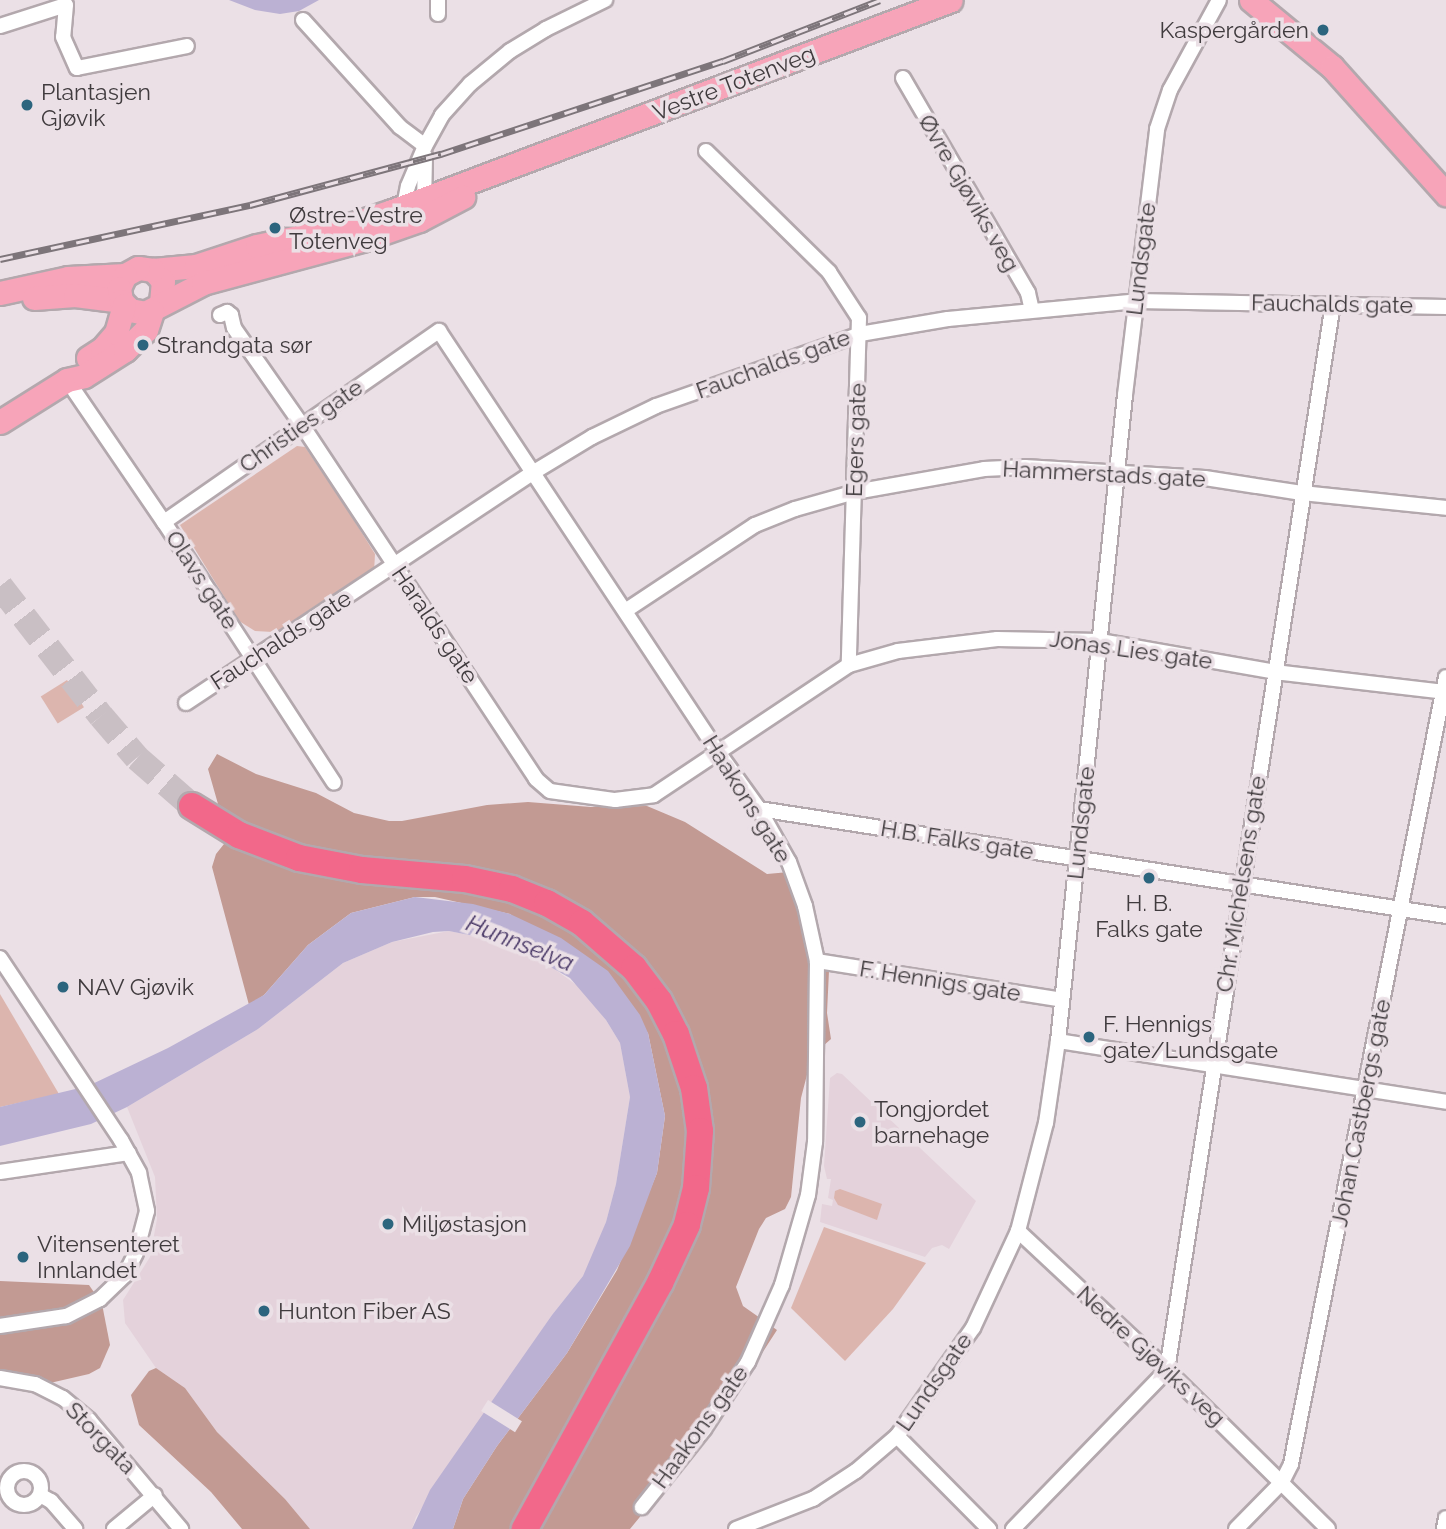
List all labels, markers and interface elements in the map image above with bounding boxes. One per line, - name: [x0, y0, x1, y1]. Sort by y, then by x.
- place label: Kaspergården: [1159, 16, 1309, 44]
- marker: Kaspergården: [1315, 22, 1331, 38]
- street label: Vestre Totenveg: [649, 39, 819, 127]
- place label: Plantasjen Gjøvik: [41, 78, 151, 132]
- marker: Plantasjen Gjøvik: [19, 97, 35, 113]
- street label: Øvre Gjøviks veg: [913, 109, 1025, 277]
- place label: Østre-Vestre Totenveg: [289, 201, 423, 255]
- street label: Lundsgate: [1120, 201, 1162, 317]
- marker: Østre-Vestre Totenveg: [267, 220, 283, 236]
- street label: Fauchalds gate: [1251, 289, 1413, 319]
- street label: Fauchalds gate: [692, 323, 854, 405]
- place label: Strandgata sør: [157, 331, 312, 359]
- marker: Strandgata sør: [135, 337, 151, 353]
- street label: Christies gate: [234, 373, 368, 479]
- street label: Egers gate: [840, 383, 872, 497]
- street label: Hammerstads gate: [1002, 455, 1206, 493]
- street label: Olavs gate: [160, 525, 244, 635]
- street label: Haralds gate: [386, 561, 484, 689]
- street label: Fauchalds gate: [206, 584, 356, 696]
- street label: Jonas Lies gate: [1048, 625, 1214, 675]
- street label: Haakons gate: [697, 730, 797, 868]
- street label: Lundsgate: [1061, 765, 1101, 881]
- street label: Chr. Michelsens gate: [1210, 774, 1272, 994]
- street label: H.B. Falks gate: [879, 814, 1035, 866]
- marker: H. B. Falks gate: [1141, 870, 1157, 886]
- place label: H. B. Falks gate: [1095, 889, 1203, 943]
- water label: Hunnselva: [462, 908, 578, 978]
- street label: F. Hennigs gate: [858, 955, 1022, 1007]
- place label: NAV Gjøvik: [77, 973, 195, 1001]
- marker: NAV Gjøvik: [55, 979, 71, 995]
- street label: Johan Castbergs gate: [1325, 997, 1397, 1229]
- place label: F. Hennigs gate/Lundsgate: [1103, 1010, 1278, 1064]
- marker: F. Hennigs gate/Lundsgate: [1081, 1029, 1097, 1045]
- place label: Tongjordet barnehage: [874, 1095, 989, 1149]
- marker: Tongjordet barnehage: [852, 1114, 868, 1130]
- place label: Miljøstasjon: [402, 1210, 527, 1238]
- marker: Miljøstasjon: [380, 1216, 396, 1232]
- place label: Vitensenteret Innlandet: [37, 1230, 180, 1284]
- marker: Vitensenteret Innlandet: [15, 1249, 31, 1265]
- street label: Nedre Gjøviks veg: [1071, 1280, 1231, 1432]
- place label: Hunton Fiber AS: [278, 1297, 452, 1325]
- marker: Hunton Fiber AS: [256, 1303, 272, 1319]
- street label: Lundsgate: [890, 1328, 978, 1436]
- street label: Haakons gate: [646, 1360, 754, 1494]
- street label: Storgata: [60, 1396, 142, 1480]

